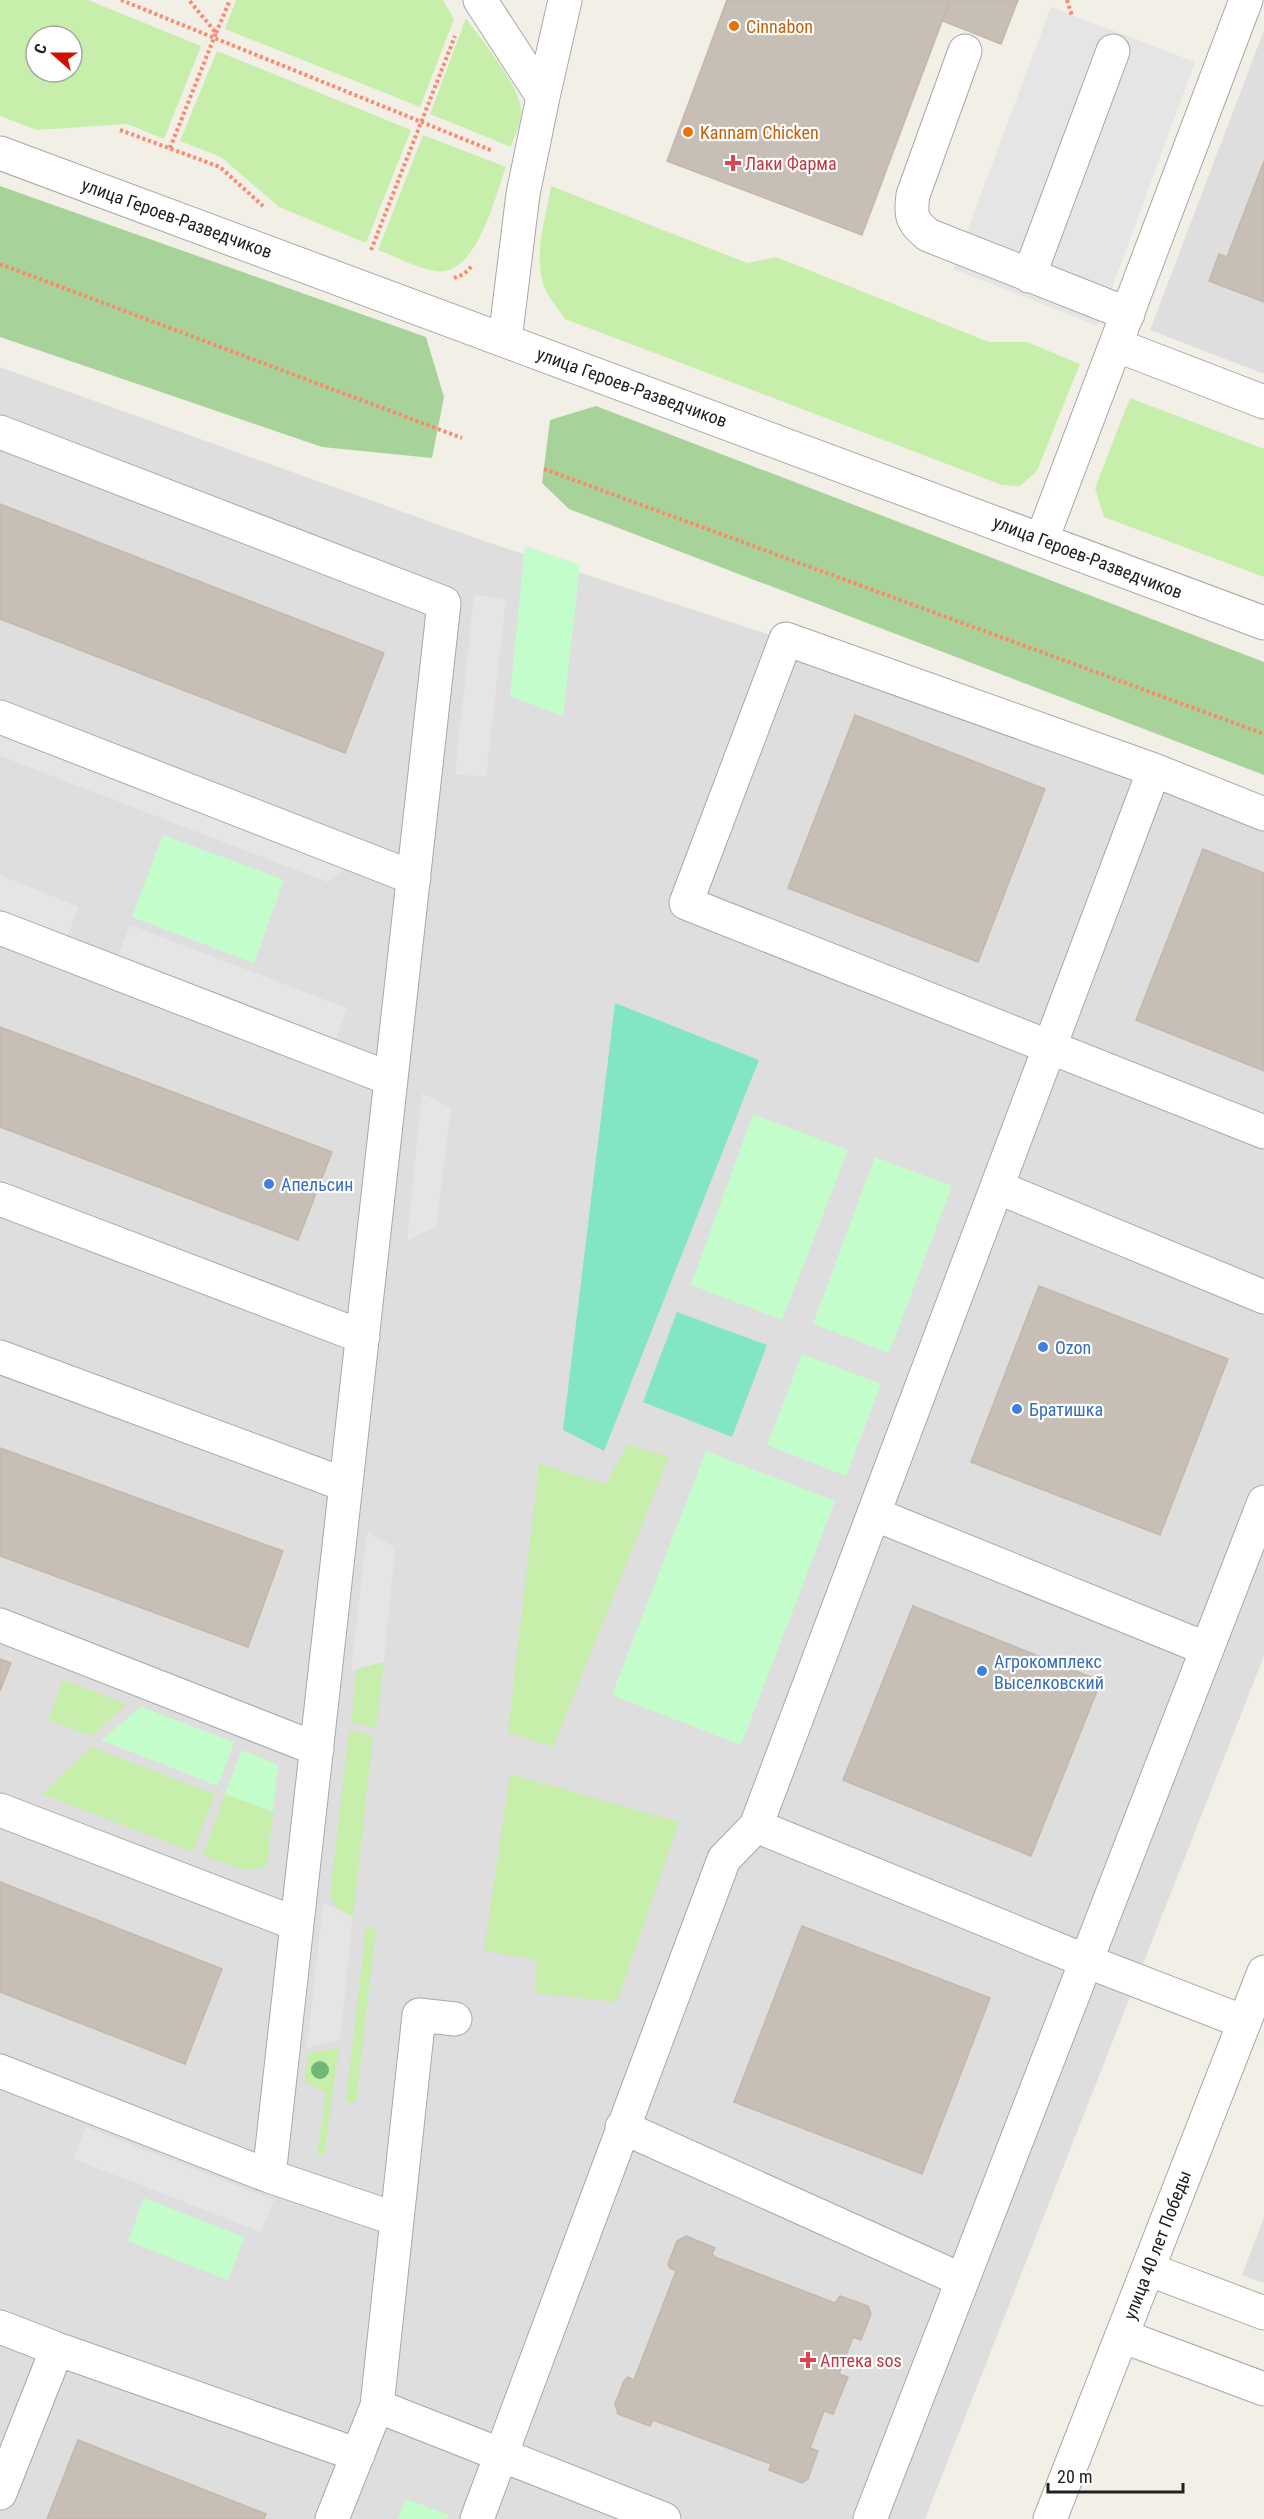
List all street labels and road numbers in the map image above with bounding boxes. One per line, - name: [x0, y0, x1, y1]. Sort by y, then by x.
- street label: улица Героев-Разведчиков: [79, 174, 275, 262]
- street label: улица Героев-Разведчиков: [534, 343, 730, 431]
- street label: улица Героев-Разведчиков: [990, 511, 1186, 603]
- street label: улица 40 лет Победы: [1119, 2167, 1195, 2323]

